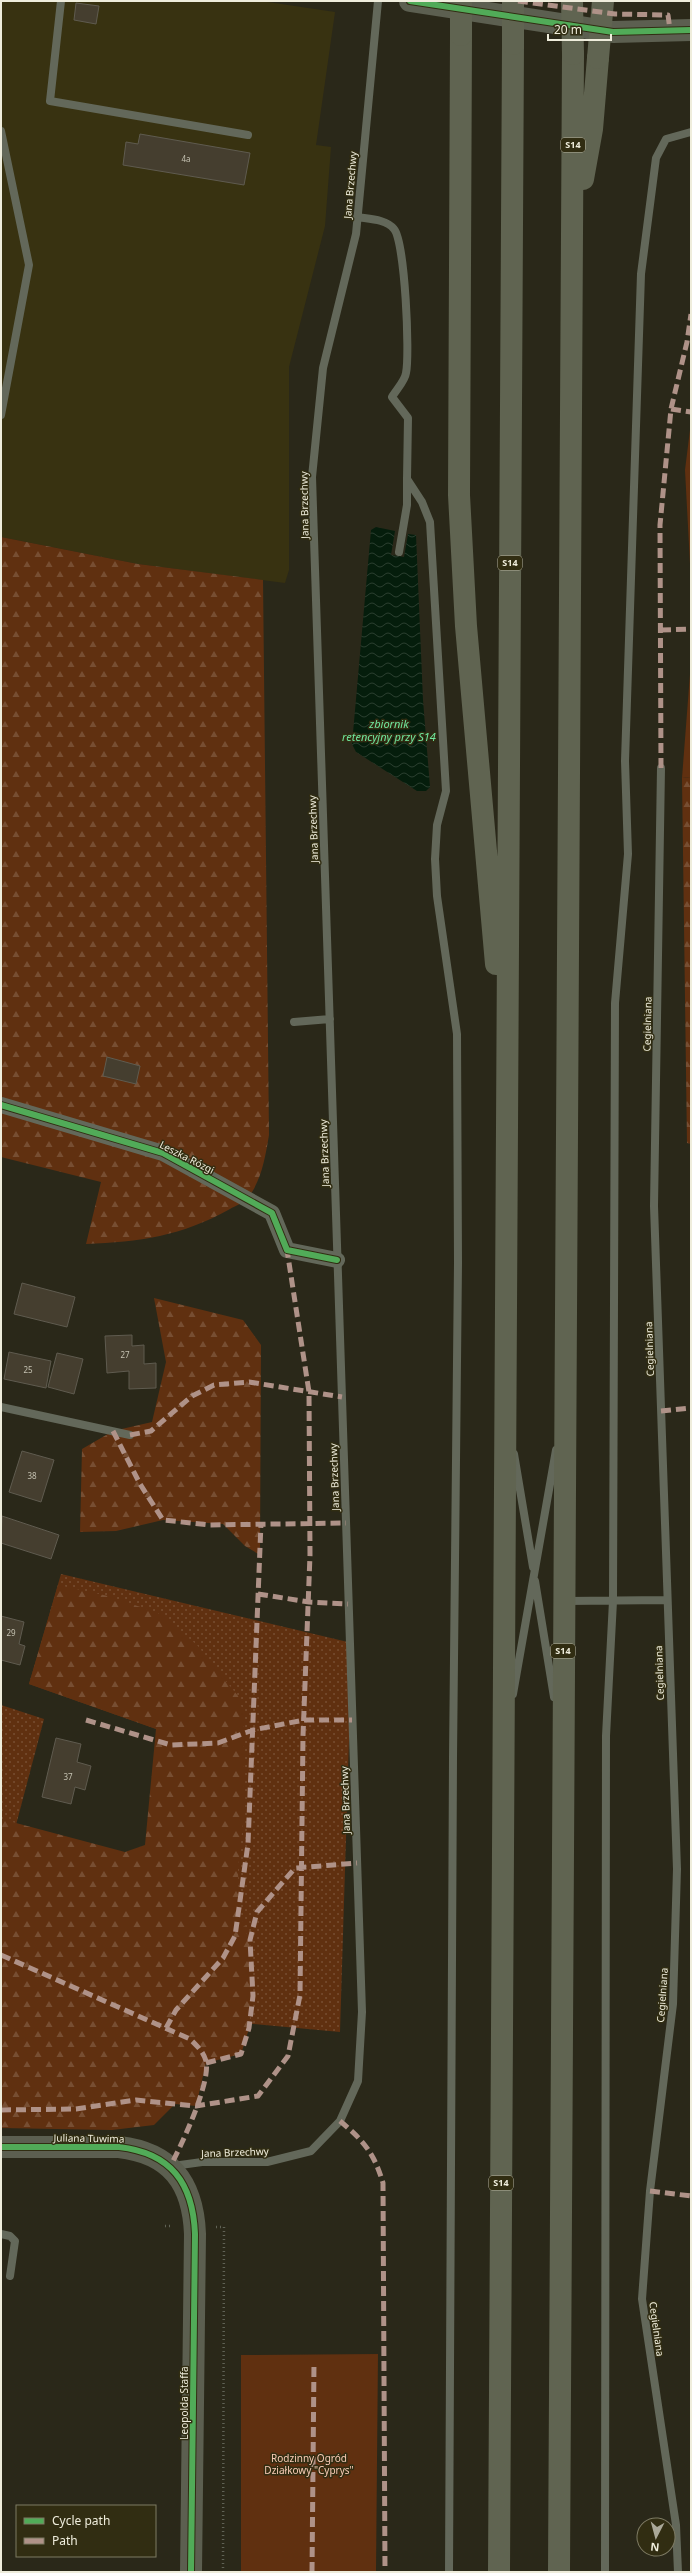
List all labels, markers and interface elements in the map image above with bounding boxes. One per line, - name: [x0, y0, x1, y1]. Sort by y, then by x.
- scale bar: [548, 16, 611, 42]
- text: 20 m: [554, 21, 582, 38]
- road number: S14: [561, 138, 585, 152]
- street label: Jana Brzechwy: [340, 150, 360, 220]
- house number: 4a: [181, 153, 191, 164]
- street label: Jana Brzechwy: [296, 470, 312, 540]
- road number: S14: [498, 556, 522, 570]
- water label: zbiornik retencyjny przy S14: [342, 716, 436, 744]
- street label: Jana Brzechwy: [305, 794, 321, 864]
- street label: Cegielniana: [640, 996, 654, 1052]
- street label: Jana Brzechwy: [316, 1118, 332, 1188]
- street label: Leszka Rózgi: [157, 1137, 217, 1177]
- street label: Cegielniana: [641, 1321, 657, 1377]
- house number: 27: [120, 1349, 130, 1360]
- house number: 25: [23, 1364, 33, 1375]
- street label: Jana Brzechwy: [326, 1442, 342, 1512]
- house number: 38: [27, 1470, 37, 1481]
- house number: 29: [6, 1627, 16, 1638]
- road number: S14: [551, 1644, 575, 1658]
- street label: Cegielniana: [651, 1645, 667, 1701]
- street label: Jana Brzechwy: [337, 1765, 353, 1835]
- house number: 37: [63, 1771, 73, 1782]
- street label: Cegielniana: [653, 1967, 671, 2023]
- street label: Juliana Tuwima: [53, 2130, 124, 2146]
- street label: Jana Brzechwy: [200, 2144, 270, 2160]
- road number: S14: [489, 2176, 513, 2190]
- street label: Cegielniana: [646, 2301, 668, 2357]
- street label: Leopolda Staffa: [177, 2366, 191, 2440]
- park label: Rodzinny Ogród Działkowy "Cyprys": [264, 2451, 354, 2477]
- legend: [16, 2505, 156, 2557]
- text: Cycle path: [52, 2512, 110, 2529]
- north arrow: [636, 2517, 676, 2557]
- text: Path: [52, 2532, 78, 2549]
- text: N: [650, 2540, 660, 2555]

